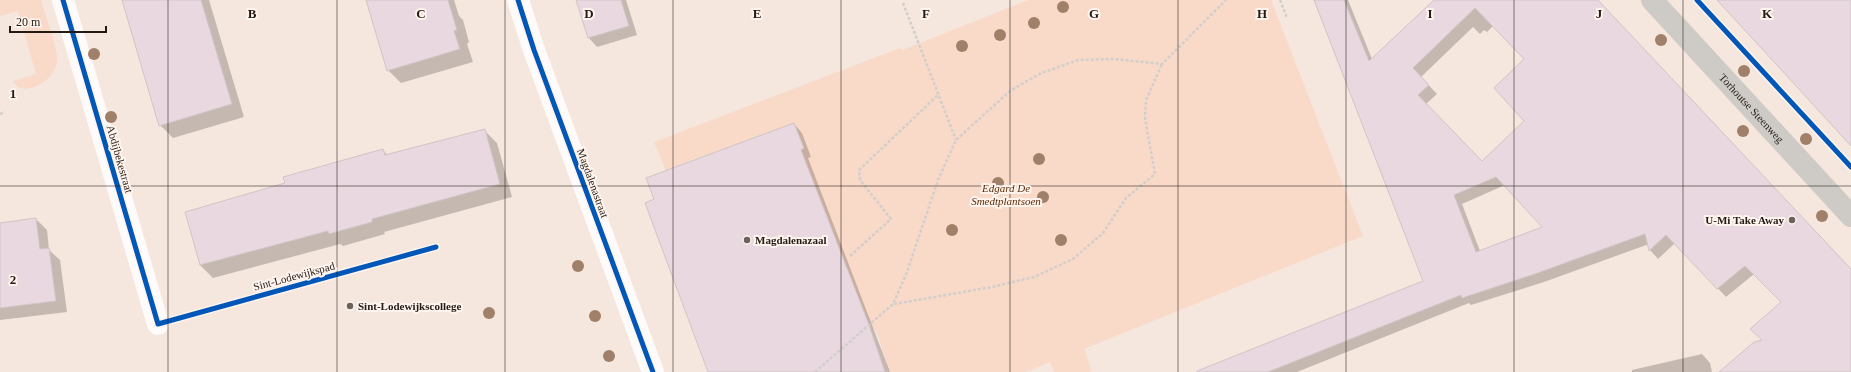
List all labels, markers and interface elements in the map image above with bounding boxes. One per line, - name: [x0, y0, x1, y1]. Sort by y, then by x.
- text: B: [248, 6, 257, 21]
- text: C: [416, 6, 426, 21]
- text: D: [584, 6, 594, 21]
- text: E: [753, 6, 761, 21]
- text: F: [922, 6, 930, 21]
- text: G: [1089, 6, 1099, 21]
- text: H: [1257, 6, 1267, 21]
- text: I: [1427, 6, 1433, 21]
- text: J: [1596, 6, 1603, 21]
- text: K: [1762, 6, 1773, 21]
- scale bar: [10, 8, 106, 34]
- text: 20 m: [16, 15, 41, 29]
- street label: Torhoutse Steenweg: [1717, 71, 1787, 145]
- text: 1: [10, 86, 16, 101]
- street label: Abdijbekestraat: [105, 124, 135, 194]
- street label: Magdalenastraat: [575, 147, 611, 219]
- park label: Edgard De Smedtplantsoen: [971, 182, 1041, 207]
- place label: U-Mi Take Away: [1705, 214, 1784, 226]
- marker: U-Mi Take Away: [1787, 215, 1797, 225]
- place label: Magdalenazaal: [755, 234, 827, 246]
- marker: Magdalenazaal: [742, 235, 752, 245]
- street label: Sint-Lodewijkspad: [252, 259, 336, 293]
- text: 2: [10, 272, 16, 287]
- place label: Sint-Lodewijkscollege: [358, 300, 461, 312]
- marker: Sint-Lodewijkscollege: [345, 301, 355, 311]

